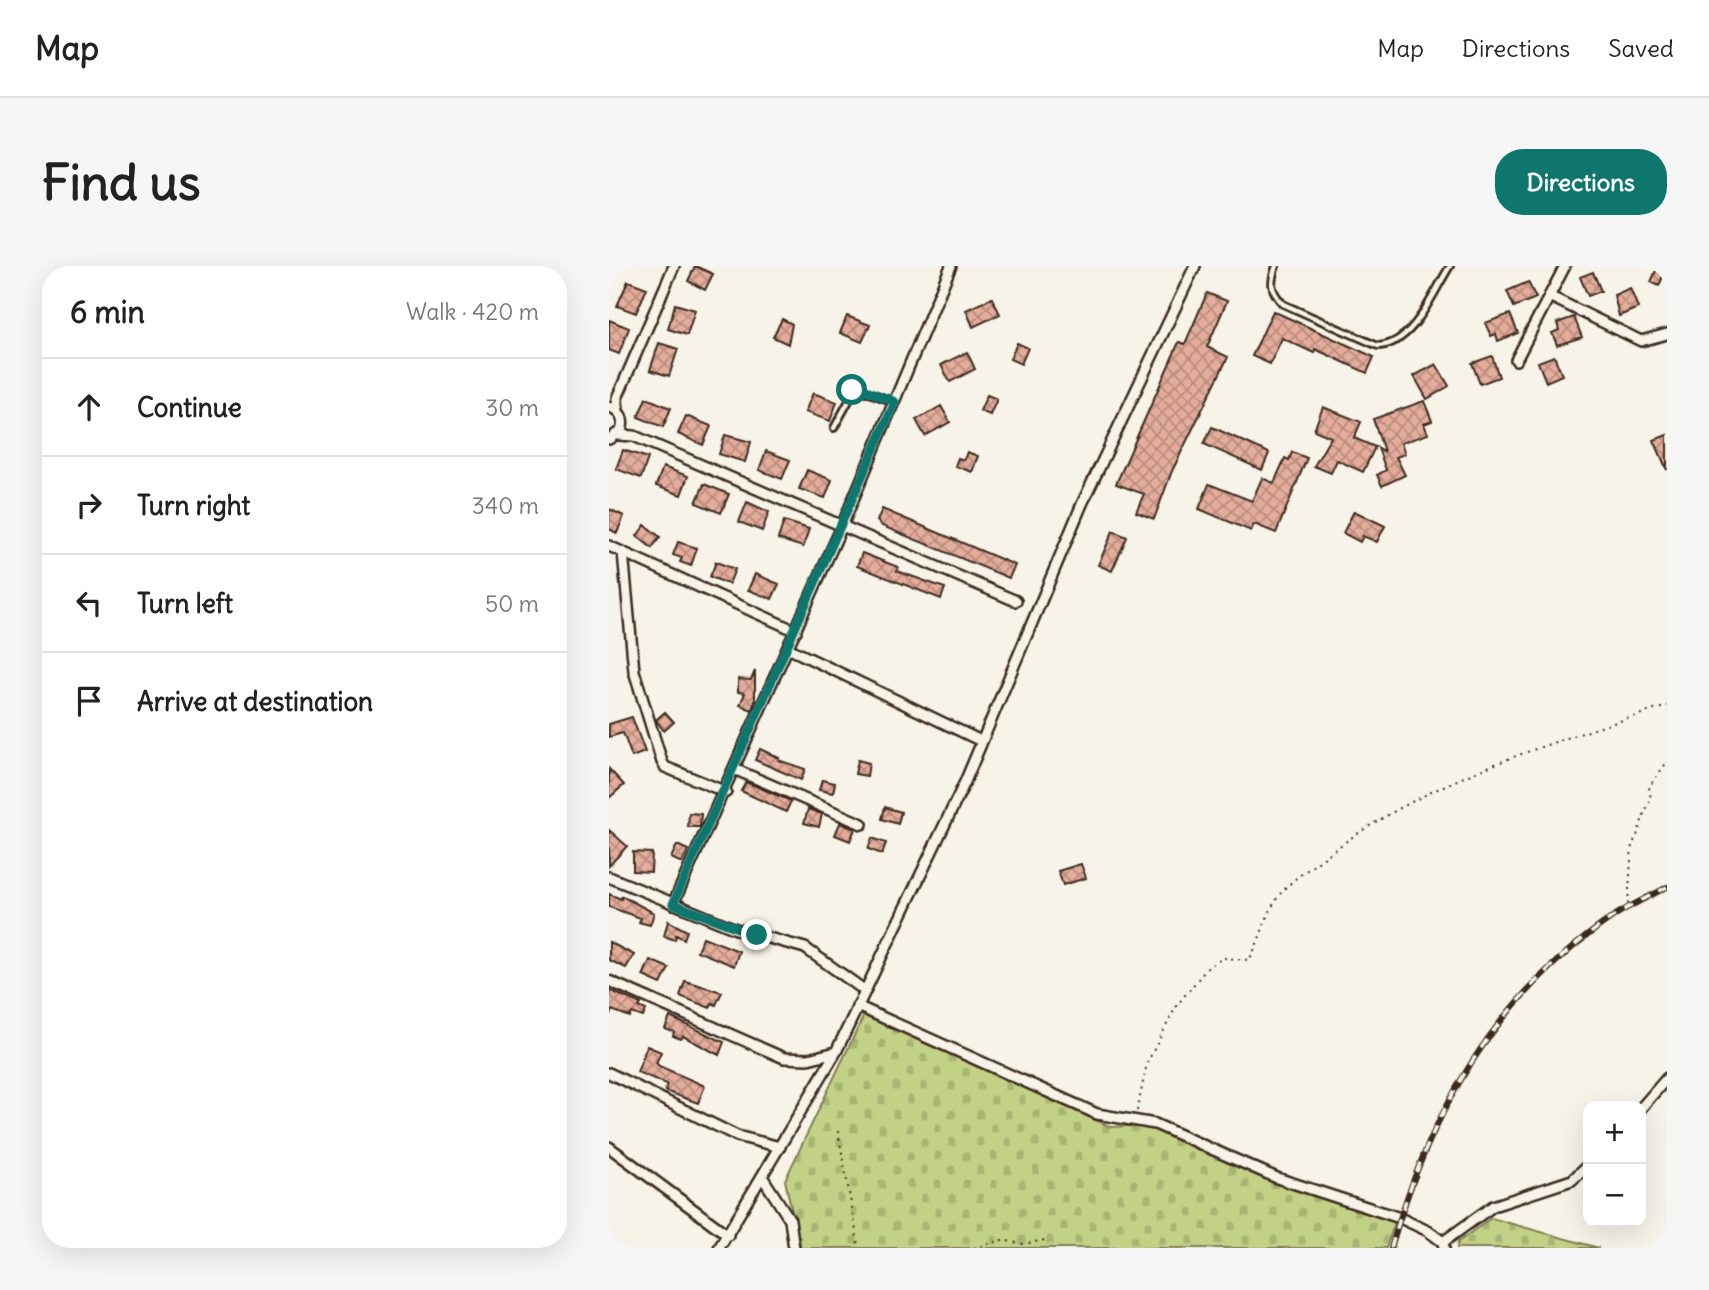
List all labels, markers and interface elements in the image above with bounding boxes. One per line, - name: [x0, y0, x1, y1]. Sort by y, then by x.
- text: Map: [35, 27, 99, 69]
- text: Map: [1377, 33, 1424, 63]
- text: Directions: [1462, 33, 1570, 63]
- text: Saved: [1608, 33, 1674, 63]
- button: Directions: [1495, 149, 1667, 215]
- text: Find us: [42, 152, 200, 213]
- text: 6 min: [70, 293, 145, 331]
- text: Walk · 420 m: [406, 297, 539, 326]
- route start: [836, 374, 867, 405]
- icon: ahead: [70, 388, 108, 426]
- text: Continue: [137, 391, 242, 424]
- text: 30 m: [485, 393, 539, 422]
- icon: right: [70, 486, 108, 524]
- text: Turn right: [137, 489, 250, 522]
- text: 340 m: [472, 491, 539, 520]
- icon: left: [70, 584, 108, 622]
- text: Turn left: [137, 587, 233, 620]
- text: 50 m: [485, 589, 539, 618]
- icon: arrive: [70, 682, 108, 720]
- text: Arrive at destination: [137, 685, 373, 718]
- route end: [741, 919, 772, 950]
- map controls: [1583, 1101, 1646, 1227]
- button: +: [1583, 1101, 1646, 1164]
- button: −: [1583, 1164, 1646, 1227]

